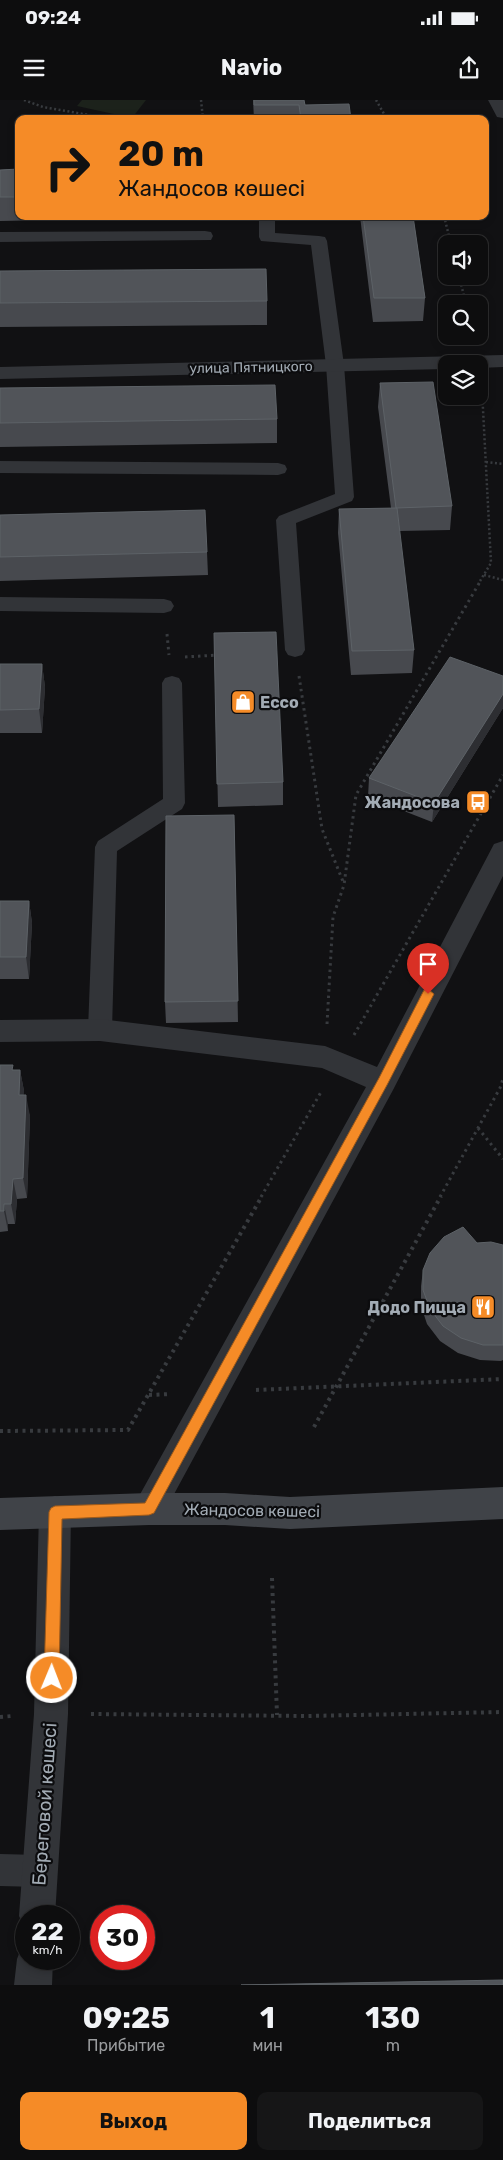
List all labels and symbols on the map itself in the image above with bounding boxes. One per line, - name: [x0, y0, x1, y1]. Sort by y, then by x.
- street label: улица Пятницкого: [189, 358, 313, 377]
- shop icon: Ecco: [230, 689, 256, 715]
- place label: Ecco: [260, 693, 299, 712]
- bus stop icon: Жандосова: [465, 789, 491, 815]
- place label: Жандосова: [365, 793, 460, 812]
- pin: [407, 943, 449, 994]
- restaurant icon: Додо Пицца: [470, 1294, 496, 1320]
- place label: Додо Пицца: [367, 1298, 466, 1317]
- street label: Жандосов көшесі: [184, 1500, 320, 1521]
- position arrow: [25, 1651, 77, 1703]
- street label: Береговой көшесі: [27, 1722, 62, 1886]
- speed limit sign: 30: [90, 1905, 155, 1970]

